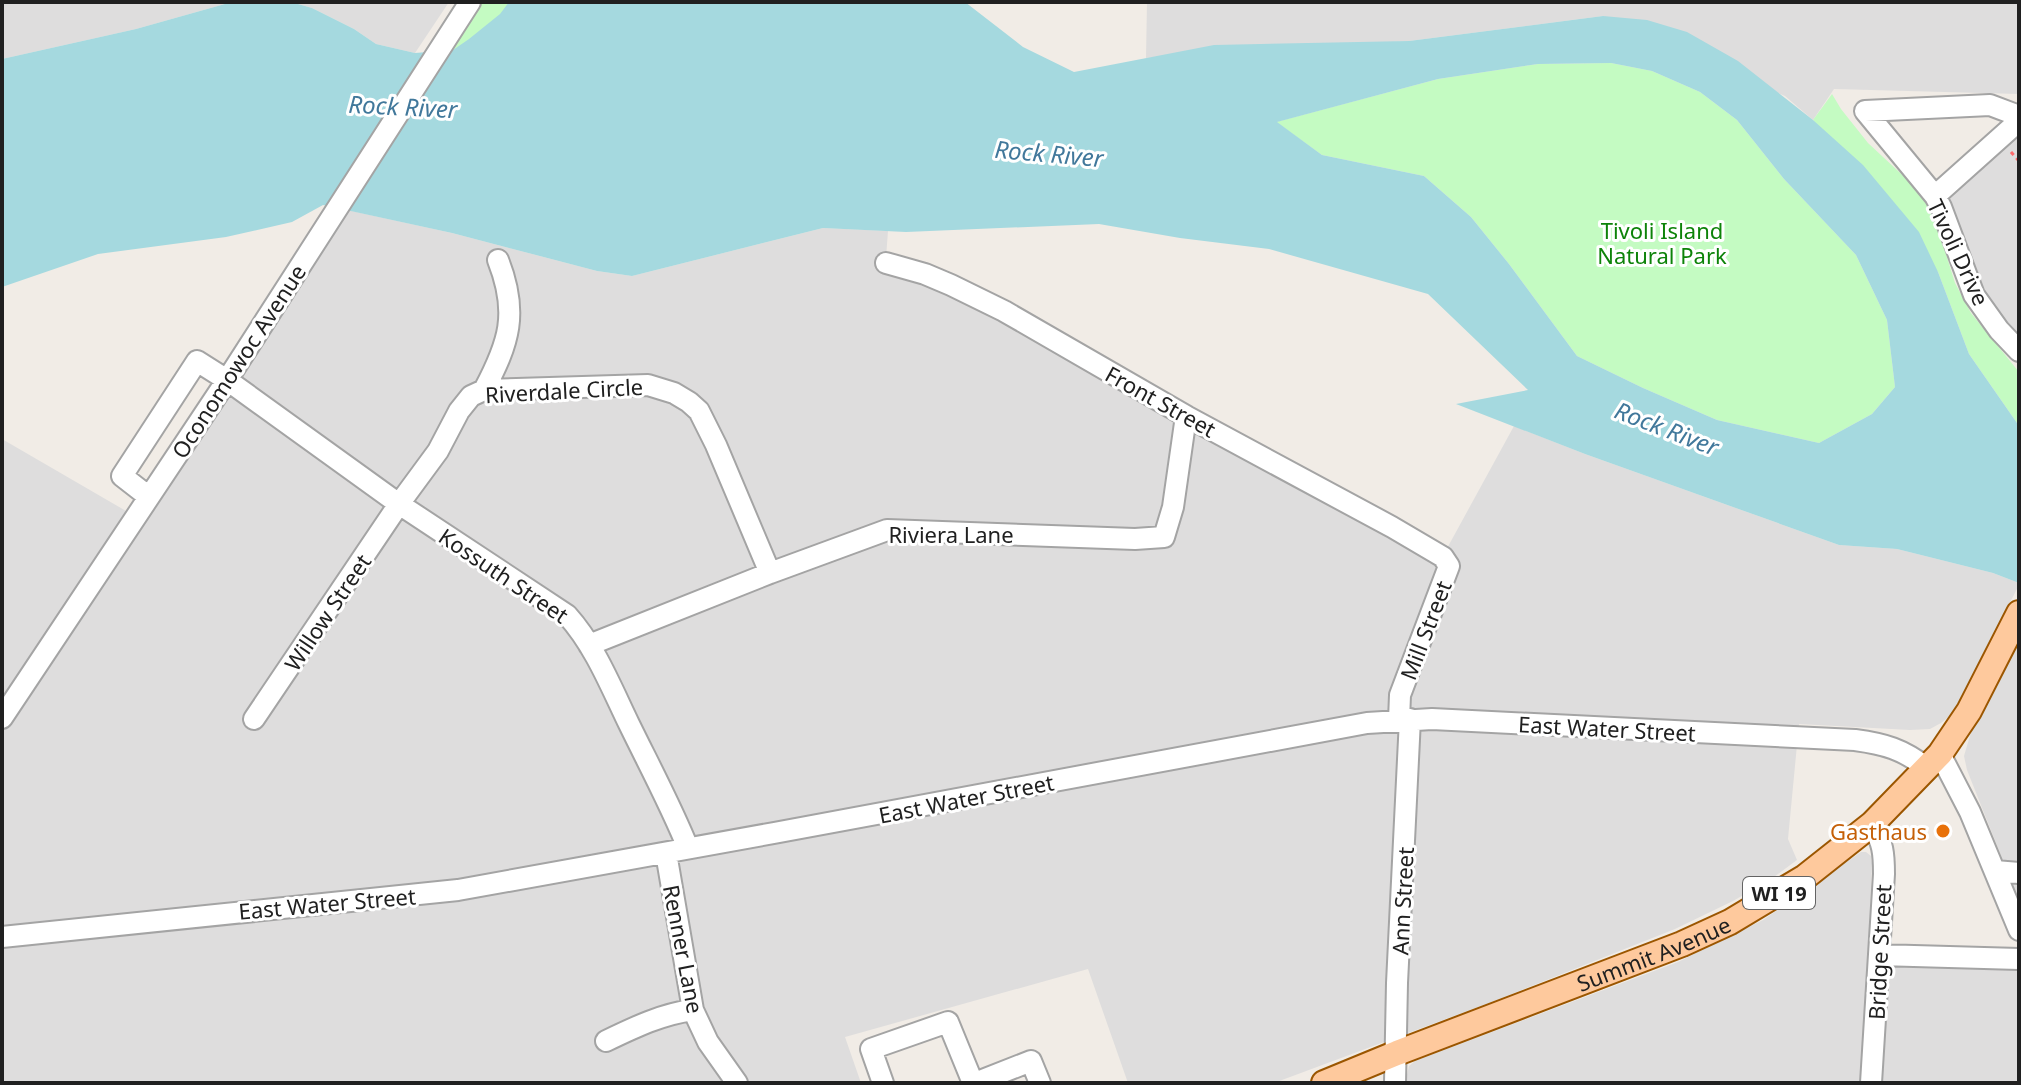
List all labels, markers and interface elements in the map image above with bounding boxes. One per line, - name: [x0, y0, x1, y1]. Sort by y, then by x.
- water label: Rock River: [348, 87, 460, 125]
- water label: Rock River: [993, 132, 1106, 174]
- street label: Tivoli Drive: [1921, 194, 1997, 310]
- park label: Tivoli Island Natural Park: [1597, 215, 1727, 270]
- street label: Oconomowoc Avenue: [164, 258, 312, 464]
- street label: Front Street: [1100, 358, 1222, 444]
- street label: Riverdale Circle: [484, 371, 644, 409]
- water label: Rock River: [1610, 393, 1725, 463]
- street label: Riviera Lane: [888, 519, 1014, 549]
- street label: Kossuth Street: [433, 521, 575, 629]
- street label: Willow Street: [277, 548, 377, 676]
- street label: Mill Street: [1392, 576, 1458, 684]
- street label: East Water Street: [1517, 708, 1697, 748]
- street label: East Water Street: [876, 766, 1056, 830]
- place label: Gasthaus: [1830, 816, 1927, 846]
- marker: Gasthaus: [1934, 822, 1952, 840]
- street label: Ann Street: [1384, 846, 1420, 956]
- road number: WI 19: [1743, 877, 1815, 909]
- street label: East Water Street: [237, 880, 417, 926]
- street label: Renner Lane: [657, 882, 711, 1016]
- street label: Bridge Street: [1860, 883, 1898, 1021]
- street label: Summit Avenue: [1572, 909, 1735, 998]

